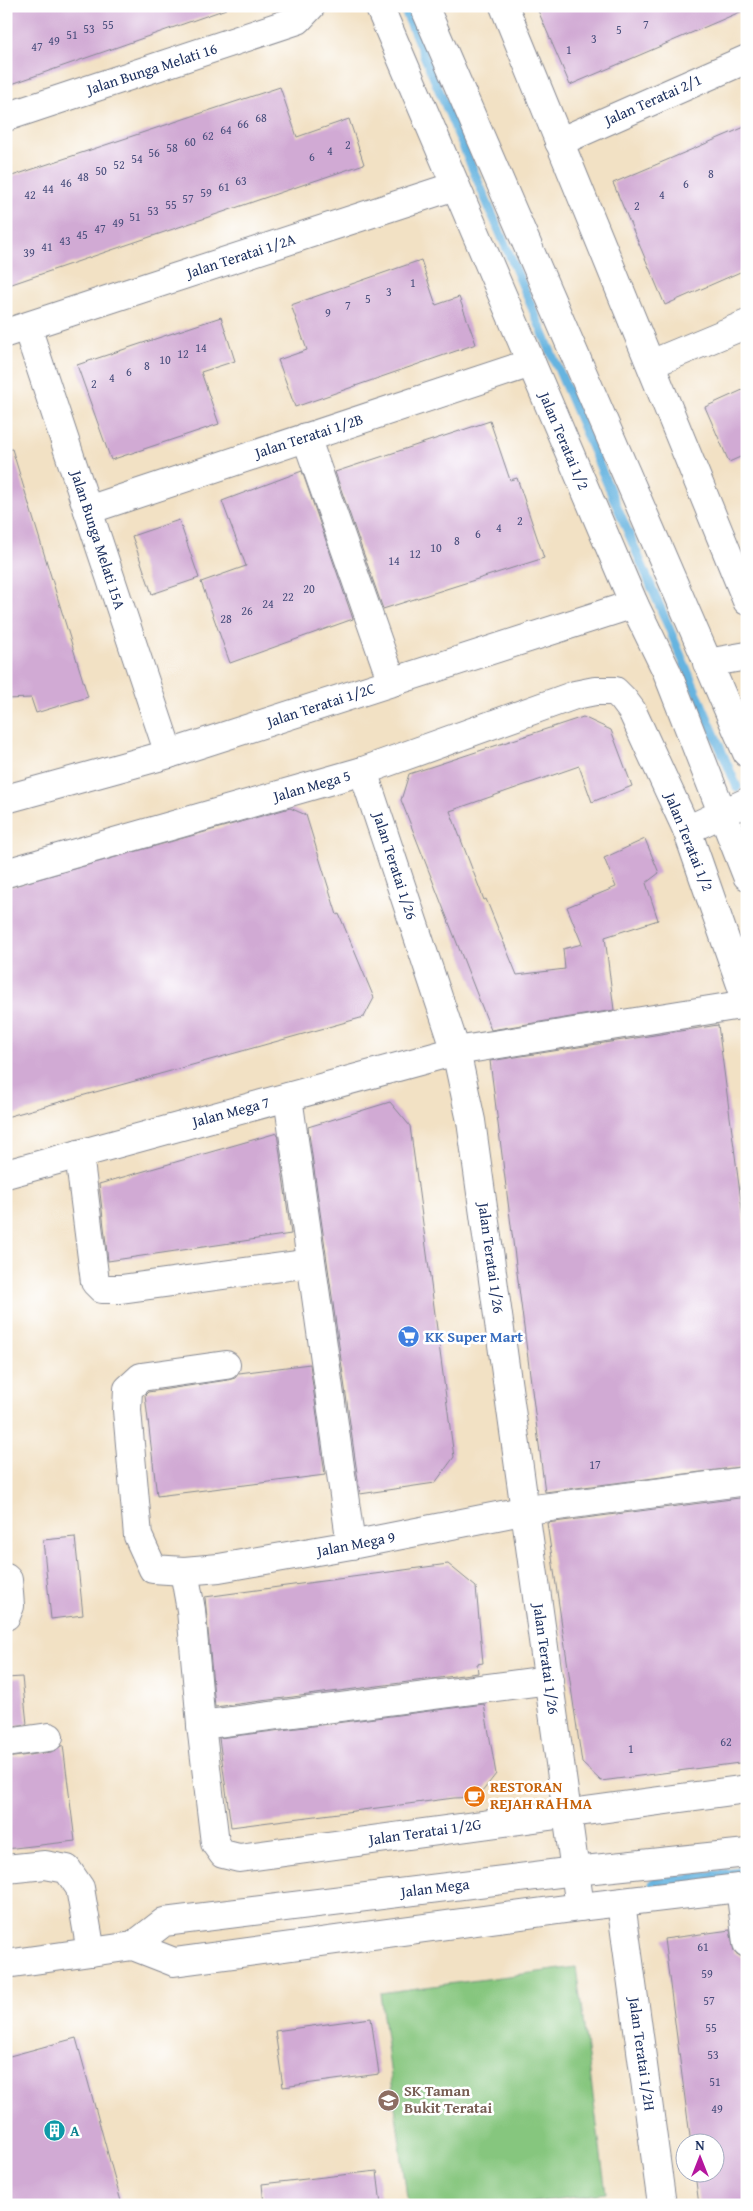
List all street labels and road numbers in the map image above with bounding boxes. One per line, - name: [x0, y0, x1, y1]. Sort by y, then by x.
- street label: Jalan Bunga Melati 16: [82, 38, 220, 100]
- street label: Jalan Teratai 2/1: [599, 69, 705, 131]
- street label: Jalan Teratai 1/2A: [182, 228, 298, 284]
- street label: Jalan Teratai 1/2: [534, 387, 594, 493]
- street label: Jalan Teratai 1/2B: [250, 408, 366, 464]
- street label: Jalan Bunga Melati 15A: [66, 466, 131, 612]
- street label: Jalan Teratai 1/2C: [262, 677, 378, 732]
- street label: Jalan Mega 5: [269, 765, 353, 807]
- street label: Jalan Teratai 1/2: [659, 788, 719, 894]
- street label: Jalan Teratai 1/26: [368, 808, 423, 922]
- street label: Jalan Mega 7: [188, 1091, 272, 1132]
- street label: Jalan Teratai 1/26: [473, 1199, 510, 1315]
- street label: Jalan Mega 9: [313, 1526, 397, 1562]
- street label: Jalan Teratai 1/26: [528, 1600, 565, 1716]
- street label: Jalan Teratai 1/2G: [365, 1813, 483, 1850]
- street label: Jalan Mega: [398, 1873, 470, 1902]
- street label: Jalan Teratai 1/2H: [624, 1994, 661, 2112]

